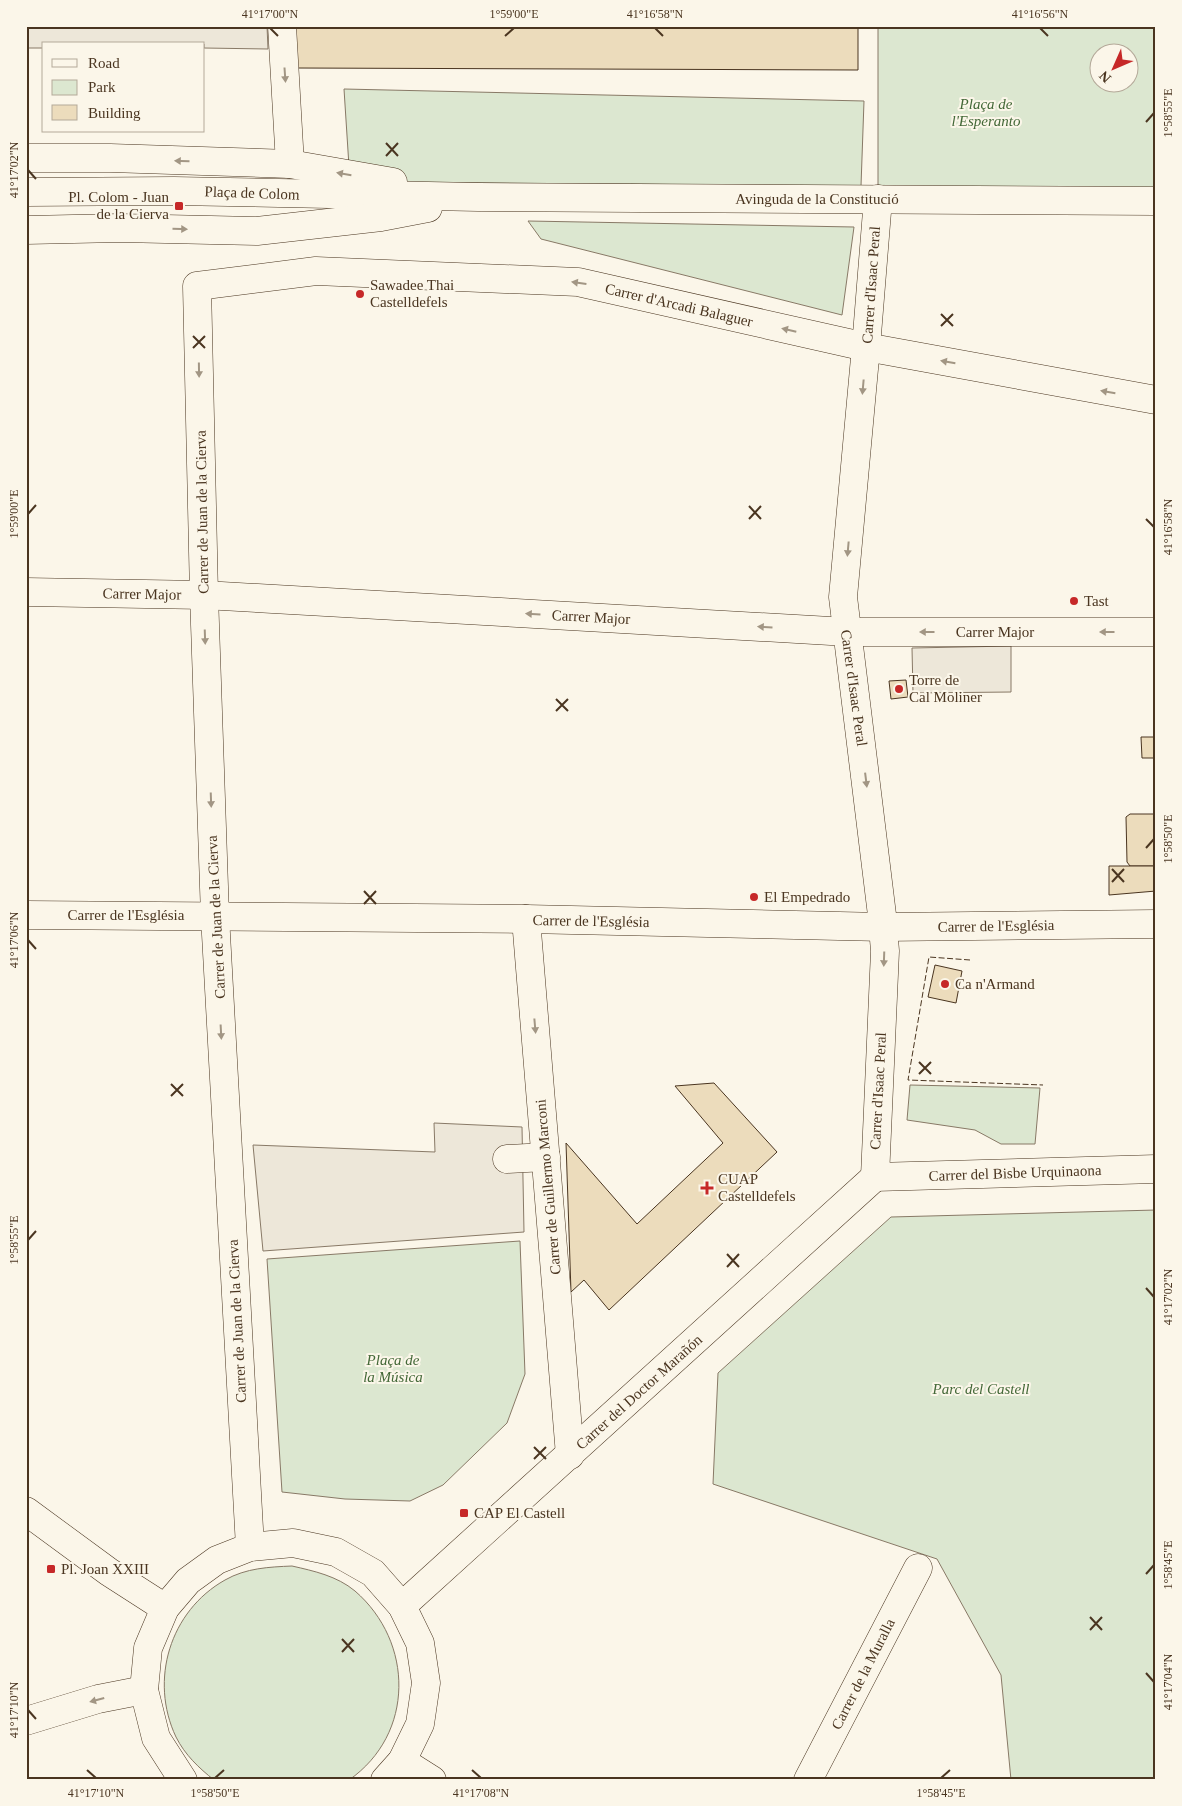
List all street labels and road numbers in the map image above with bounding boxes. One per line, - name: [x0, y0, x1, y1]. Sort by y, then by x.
- street label: Plaça de Colom: [204, 183, 300, 203]
- street label: Avinguda de la Constitució: [735, 191, 899, 207]
- street label: Carrer d'Isaac Peral: [859, 226, 883, 344]
- street label: Carrer d'Arcadi Balaguer: [604, 280, 754, 330]
- street label: Carrer de Juan de la Cierva: [193, 430, 211, 594]
- street label: Carrer Major: [103, 585, 181, 603]
- street label: Carrer Major: [551, 607, 631, 627]
- street label: Carrer Major: [956, 624, 1034, 640]
- street label: Carrer d'Isaac Peral: [838, 629, 870, 747]
- street label: Carrer de Juan de la Cierva: [204, 835, 228, 999]
- street label: Carrer de l'Església: [68, 907, 185, 923]
- street label: Carrer de l'Església: [532, 912, 650, 930]
- street label: Carrer de l'Església: [937, 917, 1055, 935]
- street label: Carrer d'Isaac Peral: [867, 1032, 889, 1150]
- street label: Carrer de Guillermo Marconi: [532, 1099, 564, 1275]
- street label: Carrer del Bisbe Urquinaona: [928, 1162, 1102, 1184]
- street label: Carrer de Juan de la Cierva: [225, 1239, 249, 1403]
- street label: Carrer del Doctor Marañón: [573, 1331, 706, 1453]
- street label: Carrer de la Muralla: [828, 1616, 898, 1732]

